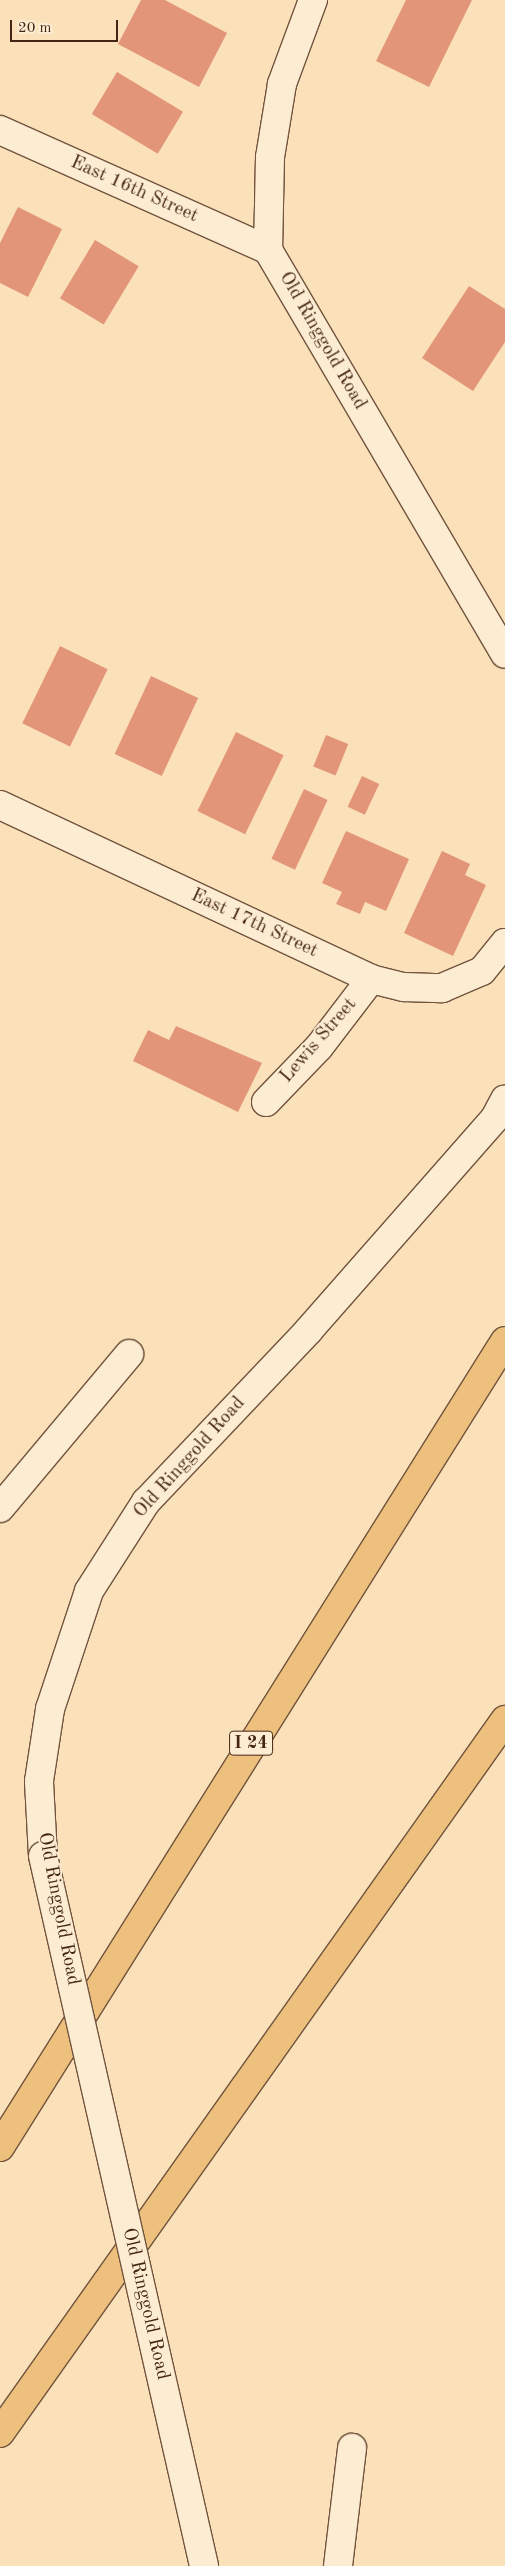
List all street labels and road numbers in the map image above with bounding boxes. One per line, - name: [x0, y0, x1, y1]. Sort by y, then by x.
- street label: East 16th Street: [67, 152, 201, 228]
- street label: Old Ringgold Road: [273, 268, 371, 414]
- street label: East 17th Street: [187, 885, 321, 963]
- street label: Lewis Street: [276, 994, 362, 1088]
- street label: Old Ringgold Road: [130, 1393, 250, 1523]
- road number: I 24: [228, 1728, 274, 1759]
- street label: Old Ringgold Road: [32, 1831, 84, 1987]
- street label: Old Ringgold Road: [116, 2226, 174, 2382]

